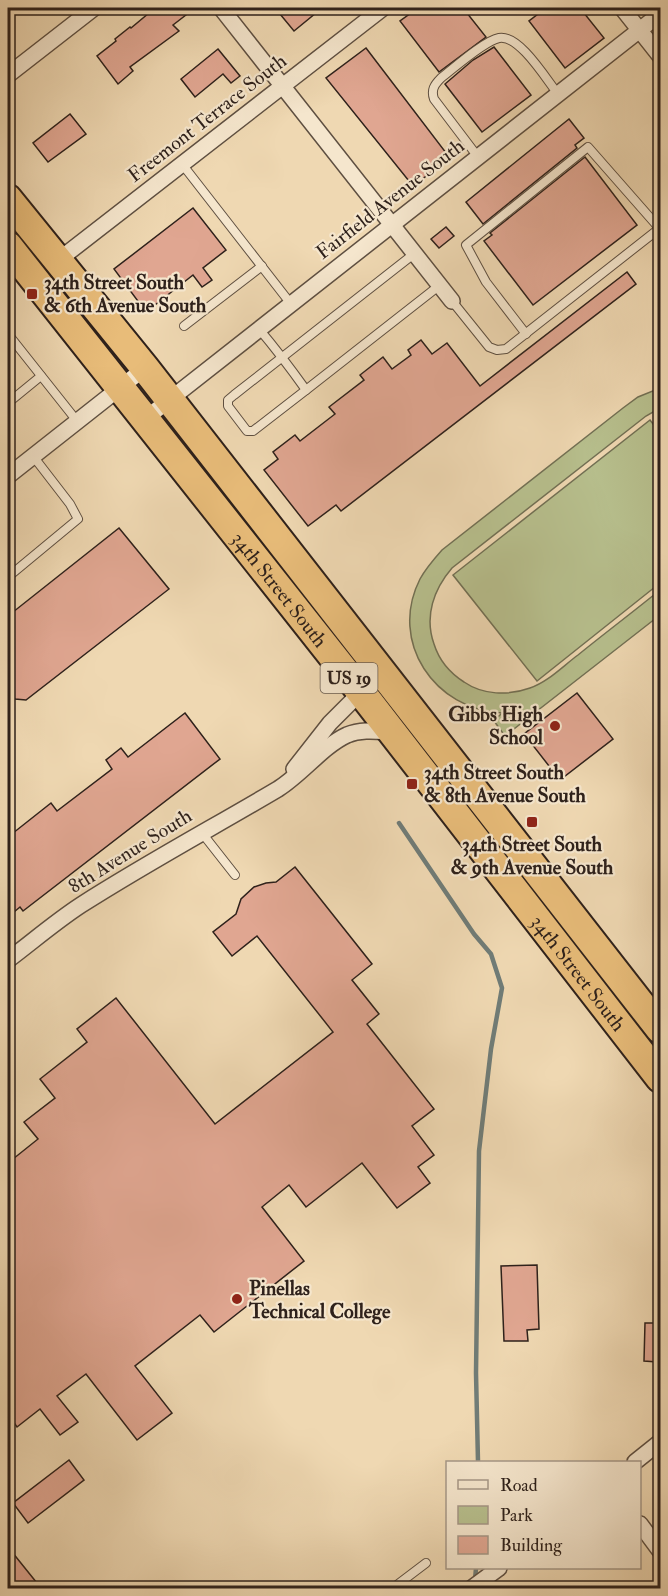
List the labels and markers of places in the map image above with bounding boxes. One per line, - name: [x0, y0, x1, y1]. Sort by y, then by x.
- place label: 34th Street South & 6th Avenue South: [44, 270, 207, 318]
- marker: 34th Street South & 6th Avenue South: [25, 287, 39, 301]
- place label: Gibbs High School: [448, 702, 544, 750]
- marker: Gibbs High School: [548, 719, 562, 733]
- place label: 34th Street South & 8th Avenue South: [424, 760, 586, 808]
- marker: 34th Street South & 8th Avenue South: [405, 777, 419, 791]
- marker: 34th Street South & 9th Avenue South: [525, 815, 539, 829]
- place label: 34th Street South & 9th Avenue South: [451, 832, 614, 880]
- place label: Pinellas Technical College: [248, 1276, 391, 1325]
- marker: Pinellas Technical College: [230, 1292, 244, 1306]

